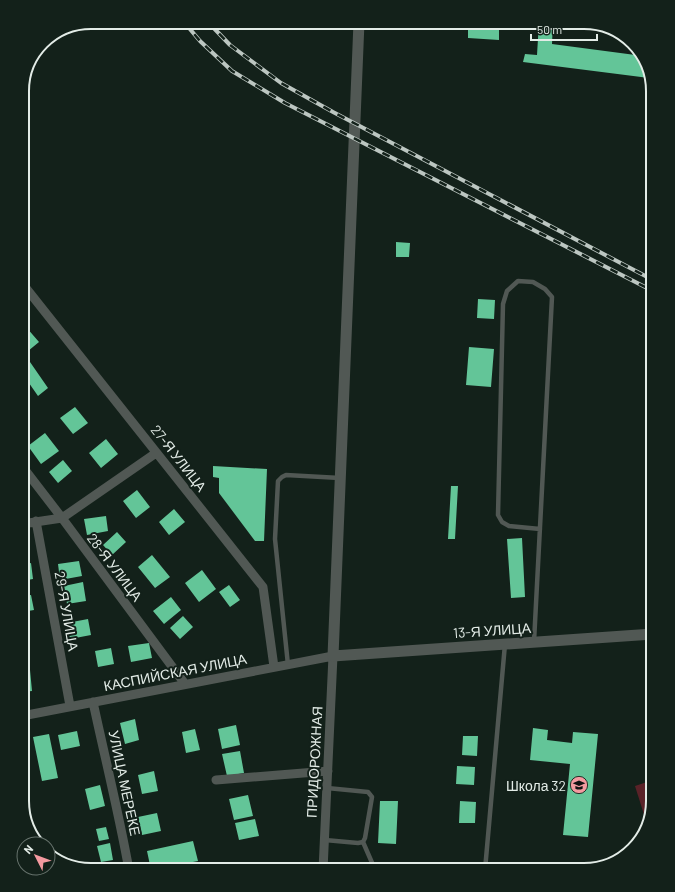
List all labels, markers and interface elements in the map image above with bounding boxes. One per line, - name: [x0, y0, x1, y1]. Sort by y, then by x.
- scale bar: [531, 16, 597, 42]
- text: 50 m: [537, 22, 562, 36]
- street label: 27-Я УЛИЦА: [148, 421, 211, 495]
- street label: 28-Я УЛИЦА: [84, 530, 146, 605]
- street label: 29-Я УЛИЦА: [52, 570, 82, 653]
- street label: 13-Я УЛИЦА: [453, 619, 532, 641]
- street label: КАСПИЙСКАЯ УЛИЦА: [102, 650, 249, 694]
- street label: ПРИДОРОЖНАЯ: [303, 706, 325, 818]
- street label: УЛИЦА МЕРЕКЕ: [106, 729, 144, 837]
- school or university icon: Школа 32: [569, 775, 589, 795]
- place label: Школа 32: [506, 777, 566, 794]
- north arrow: [16, 836, 56, 876]
- text: N: [21, 842, 35, 856]

